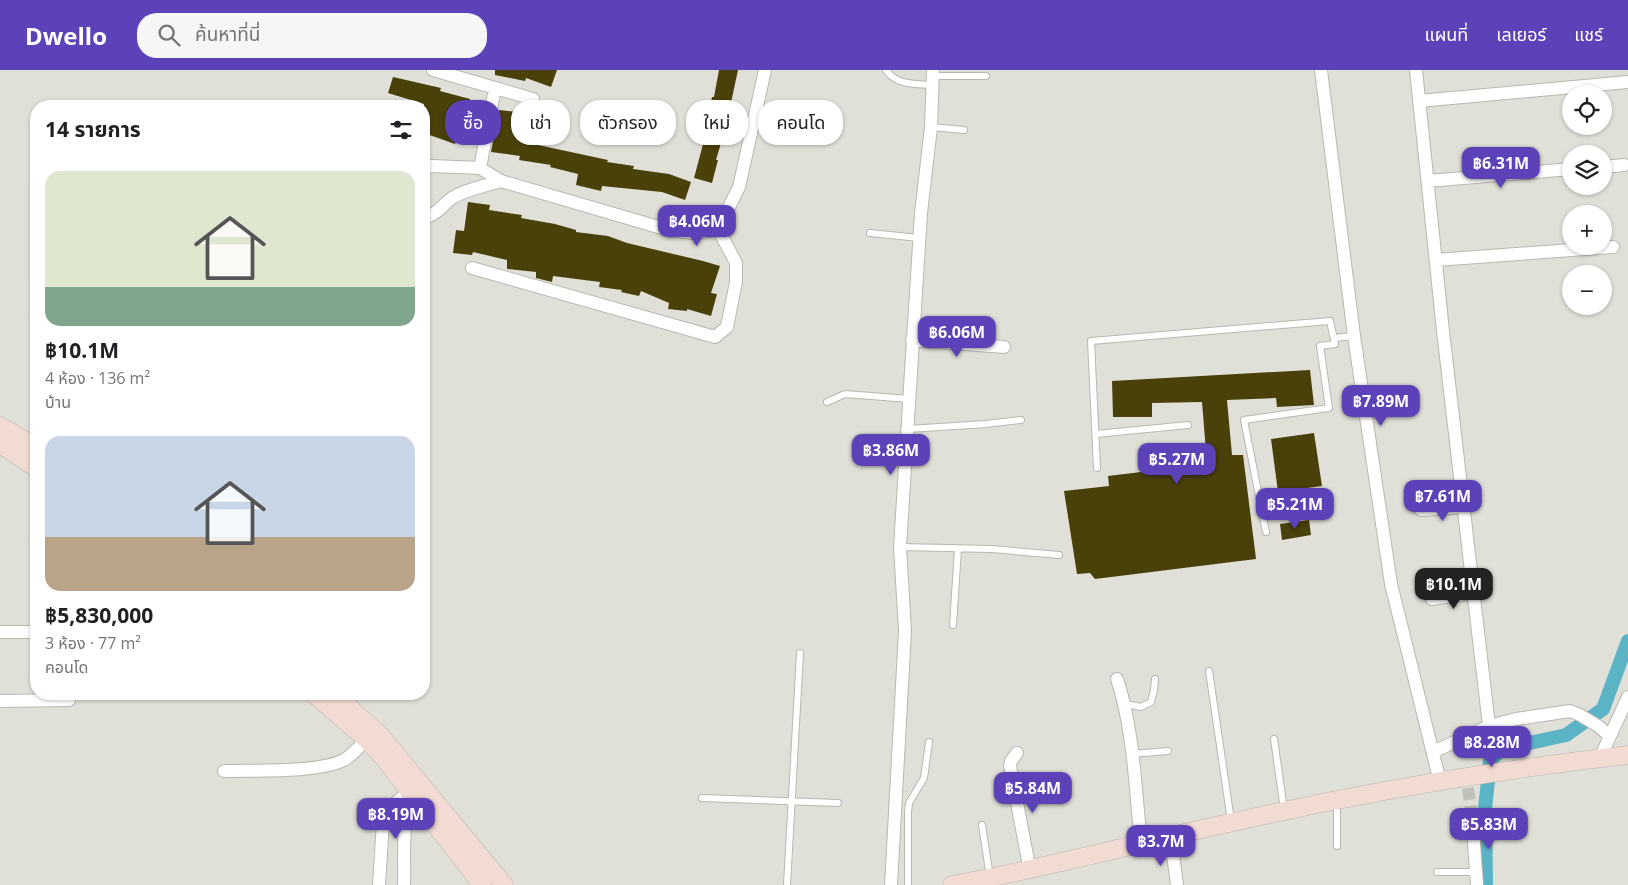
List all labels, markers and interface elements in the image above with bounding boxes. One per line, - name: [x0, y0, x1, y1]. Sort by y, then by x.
- search box: [137, 13, 487, 58]
- text: Dwello: [25, 19, 107, 52]
- icon: search: [155, 21, 183, 49]
- text: ค้นหาที่นี่: [195, 21, 260, 47]
- text: แผนที่: [1424, 22, 1468, 46]
- text: เลเยอร์: [1496, 22, 1546, 46]
- text: แชร์: [1574, 22, 1603, 46]
- map controls: [1562, 85, 1612, 315]
- button: locate: [1562, 85, 1612, 135]
- chip: ซื้อ: [445, 100, 501, 145]
- chip: เช่า: [511, 100, 570, 145]
- chip: ตัวกรอง: [580, 100, 676, 145]
- chip: ใหม่: [686, 100, 748, 145]
- chip: คอนโด: [758, 100, 843, 145]
- text: 14 รายการ: [45, 115, 141, 143]
- icon: filters: [387, 116, 415, 144]
- button: layers: [1562, 145, 1612, 195]
- pin: ฿6.31M: [1460, 146, 1542, 189]
- text: ฿6.31M: [1473, 152, 1529, 174]
- icon: home: [185, 203, 275, 293]
- pin: ฿4.06M: [656, 204, 738, 247]
- button: +: [1562, 205, 1612, 255]
- text: ฿4.06M: [669, 210, 725, 232]
- button: −: [1562, 265, 1612, 315]
- pin: ฿6.06M: [916, 316, 998, 358]
- text: ฿6.06M: [929, 321, 985, 343]
- text: ฿10.1M: [45, 336, 119, 364]
- text: 4 ห้อง · 136 m²: [45, 367, 150, 389]
- pin: ฿7.89M: [1340, 384, 1422, 427]
- text: ฿7.89M: [1353, 390, 1409, 412]
- text: บ้าน: [45, 391, 71, 413]
- pin: ฿3.86M: [850, 434, 932, 476]
- text: ฿3.86M: [863, 439, 919, 461]
- pin: ฿5.27M: [1136, 442, 1218, 485]
- text: ฿5.27M: [1149, 448, 1205, 470]
- icon: home: [185, 468, 275, 558]
- pin: ฿7.61M: [1402, 480, 1484, 522]
- text: ฿7.61M: [1415, 485, 1471, 507]
- pin: ฿5.21M: [1254, 488, 1336, 530]
- text: ฿5.21M: [1267, 493, 1323, 515]
- pin: ฿10.1M: [1413, 568, 1495, 610]
- text: ฿10.1M: [1426, 573, 1482, 595]
- text: ฿5,830,000: [45, 601, 153, 629]
- text: 3 ห้อง · 77 m²: [45, 632, 141, 654]
- text: คอนโด: [45, 656, 88, 678]
- pin: ฿8.28M: [1451, 726, 1533, 768]
- text: ฿8.28M: [1464, 731, 1520, 753]
- pin: ฿5.84M: [992, 772, 1074, 814]
- text: ฿5.84M: [1005, 777, 1061, 799]
- pin: ฿8.19M: [355, 798, 437, 840]
- text: ฿8.19M: [368, 803, 424, 825]
- pin: ฿5.83M: [1448, 808, 1530, 850]
- text: ฿5.83M: [1461, 813, 1517, 835]
- pin: ฿3.7M: [1126, 824, 1196, 867]
- text: ฿3.7M: [1137, 830, 1185, 852]

